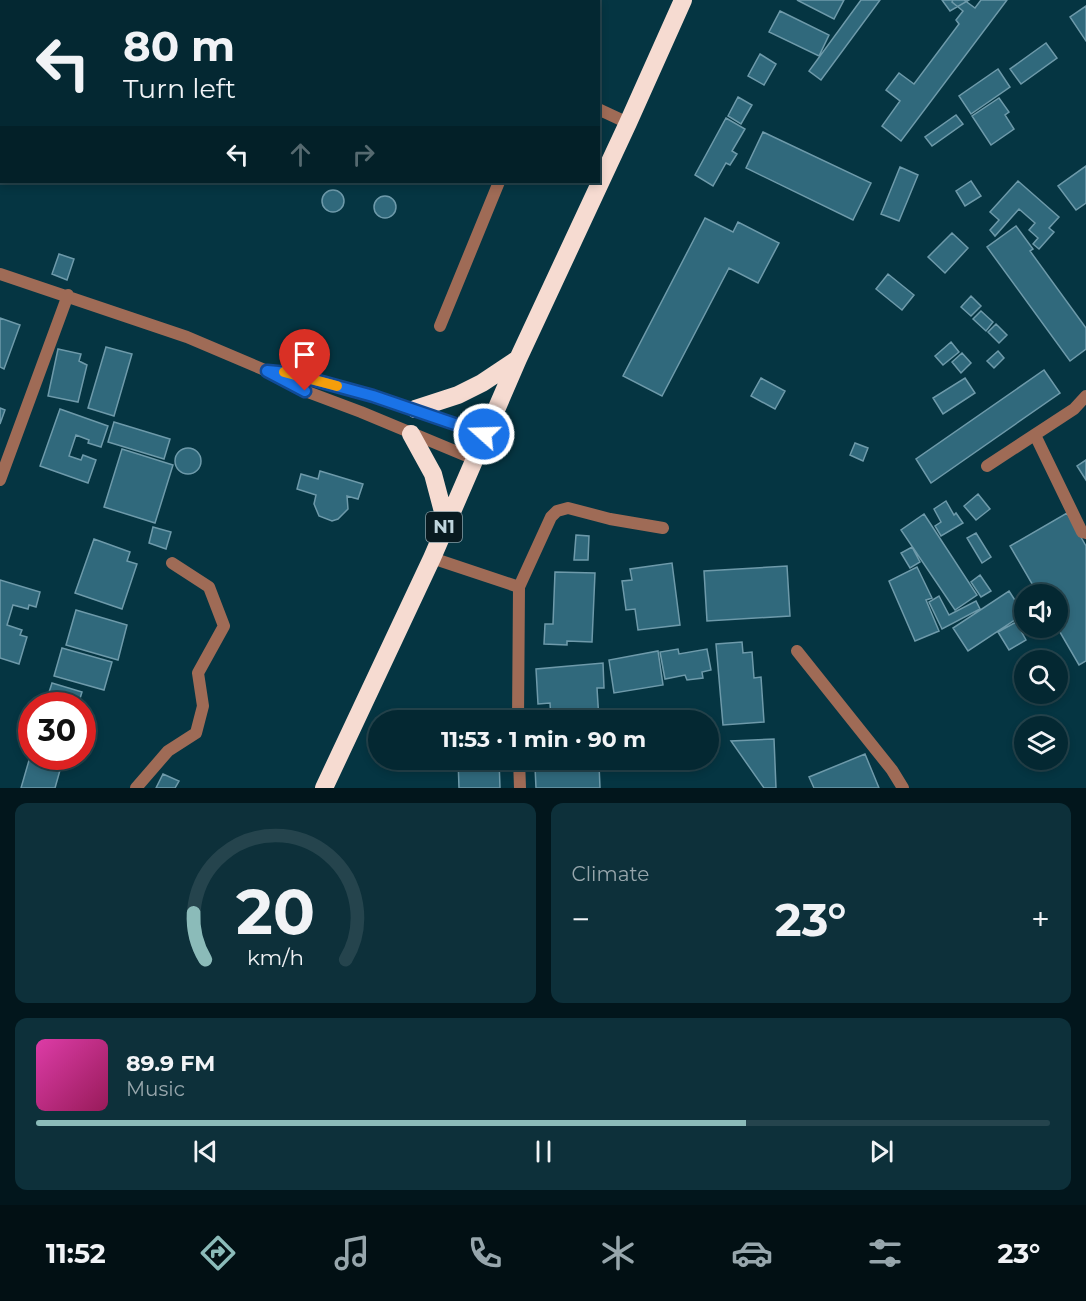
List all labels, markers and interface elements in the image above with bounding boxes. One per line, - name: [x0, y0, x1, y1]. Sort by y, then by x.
- text: 80 m: [123, 20, 235, 72]
- icon: left: [24, 24, 102, 102]
- text: Turn left: [123, 72, 236, 105]
- icon: left: [221, 138, 254, 171]
- icon: ahead: [284, 138, 317, 171]
- icon: right: [347, 138, 380, 171]
- pin: [279, 329, 330, 391]
- icon: arrive: [288, 338, 321, 371]
- position arrow: [452, 402, 516, 466]
- road number: N1: [426, 512, 462, 542]
- map controls: [1014, 584, 1068, 770]
- button: sound: [1014, 584, 1068, 638]
- button: search: [1014, 650, 1068, 704]
- speed limit sign: 30: [18, 692, 96, 770]
- button: layers: [1014, 716, 1068, 770]
- text: 11:53 · 1 min · 90 m: [441, 726, 646, 753]
- text: Climate: [572, 862, 649, 886]
- text: 20: [236, 874, 315, 950]
- text: 23°: [775, 892, 846, 947]
- text: −: [572, 899, 590, 939]
- text: +: [1031, 899, 1050, 939]
- text: km/h: [247, 944, 304, 970]
- text: 89.9 FM: [126, 1050, 215, 1077]
- text: Music: [126, 1077, 185, 1101]
- icon: previous: [189, 1135, 222, 1168]
- icon: pause: [527, 1135, 560, 1168]
- icon: next: [865, 1135, 898, 1168]
- icon: directions: [197, 1232, 239, 1274]
- icon: music: [331, 1232, 373, 1274]
- icon: phone: [464, 1232, 506, 1274]
- icon: climate: [597, 1232, 639, 1274]
- icon: car: [731, 1232, 773, 1274]
- icon: filters: [864, 1232, 906, 1274]
- text: 11:52: [46, 1237, 106, 1270]
- text: 23°: [997, 1237, 1040, 1270]

